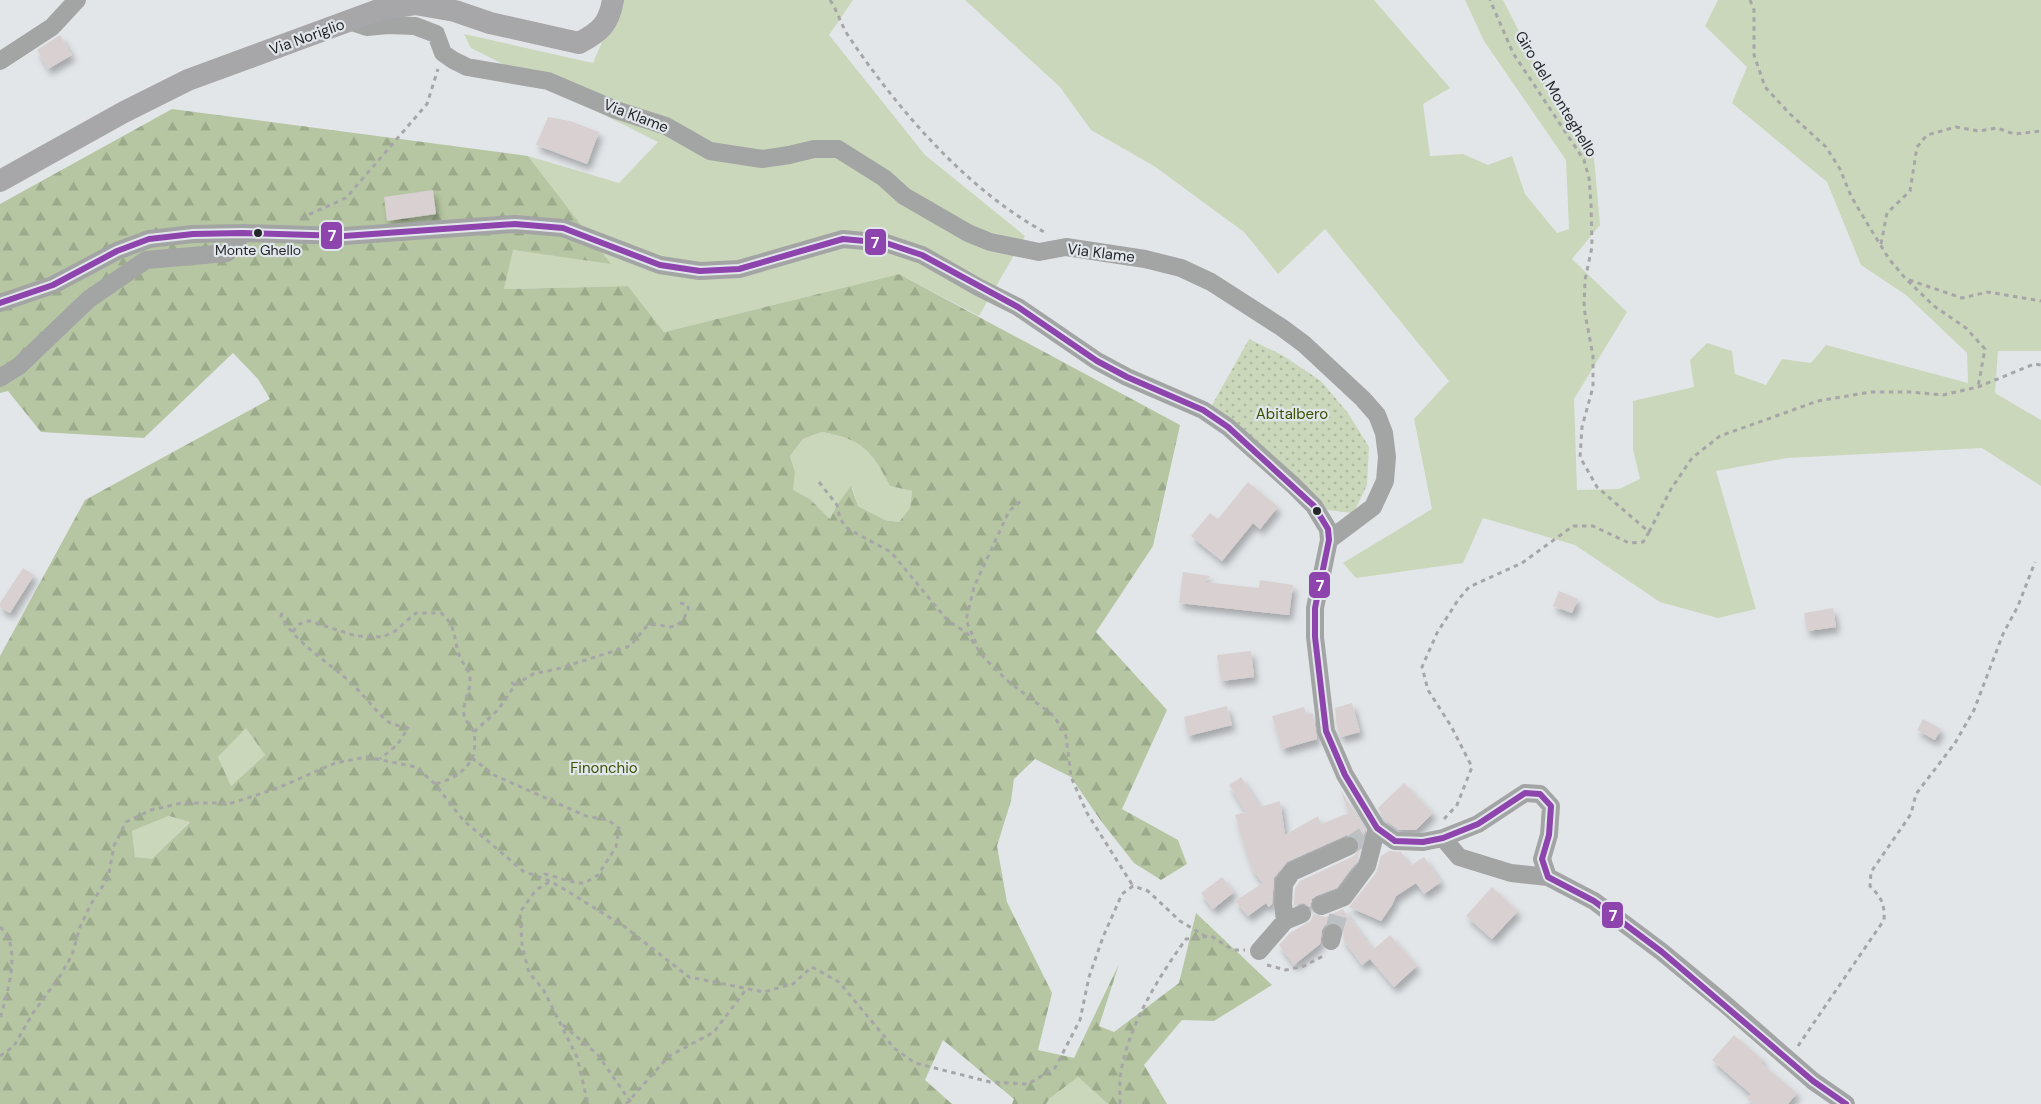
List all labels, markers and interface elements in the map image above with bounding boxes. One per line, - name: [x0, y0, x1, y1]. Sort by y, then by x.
- street label: Via Noriglio: [267, 14, 347, 60]
- street label: Giro del Monteghello: [1510, 27, 1602, 161]
- street label: Via Klame: [601, 94, 671, 138]
- line badge: 7: [320, 221, 343, 250]
- text: 7: [328, 225, 337, 246]
- marker: Monte Ghello: [252, 227, 264, 239]
- line badge: 7: [864, 228, 887, 256]
- text: 7: [871, 232, 880, 253]
- street label: Via Klame: [1066, 239, 1136, 267]
- place label: Monte Ghello: [215, 241, 301, 259]
- park label: Abitalbero: [1256, 404, 1328, 424]
- unlabelled marker: [1311, 505, 1323, 517]
- line badge: 7: [1308, 571, 1331, 599]
- text: 7: [1316, 575, 1325, 596]
- park label: Finonchio: [570, 758, 638, 778]
- line badge: 7: [1601, 901, 1624, 929]
- text: 7: [1609, 905, 1618, 926]

